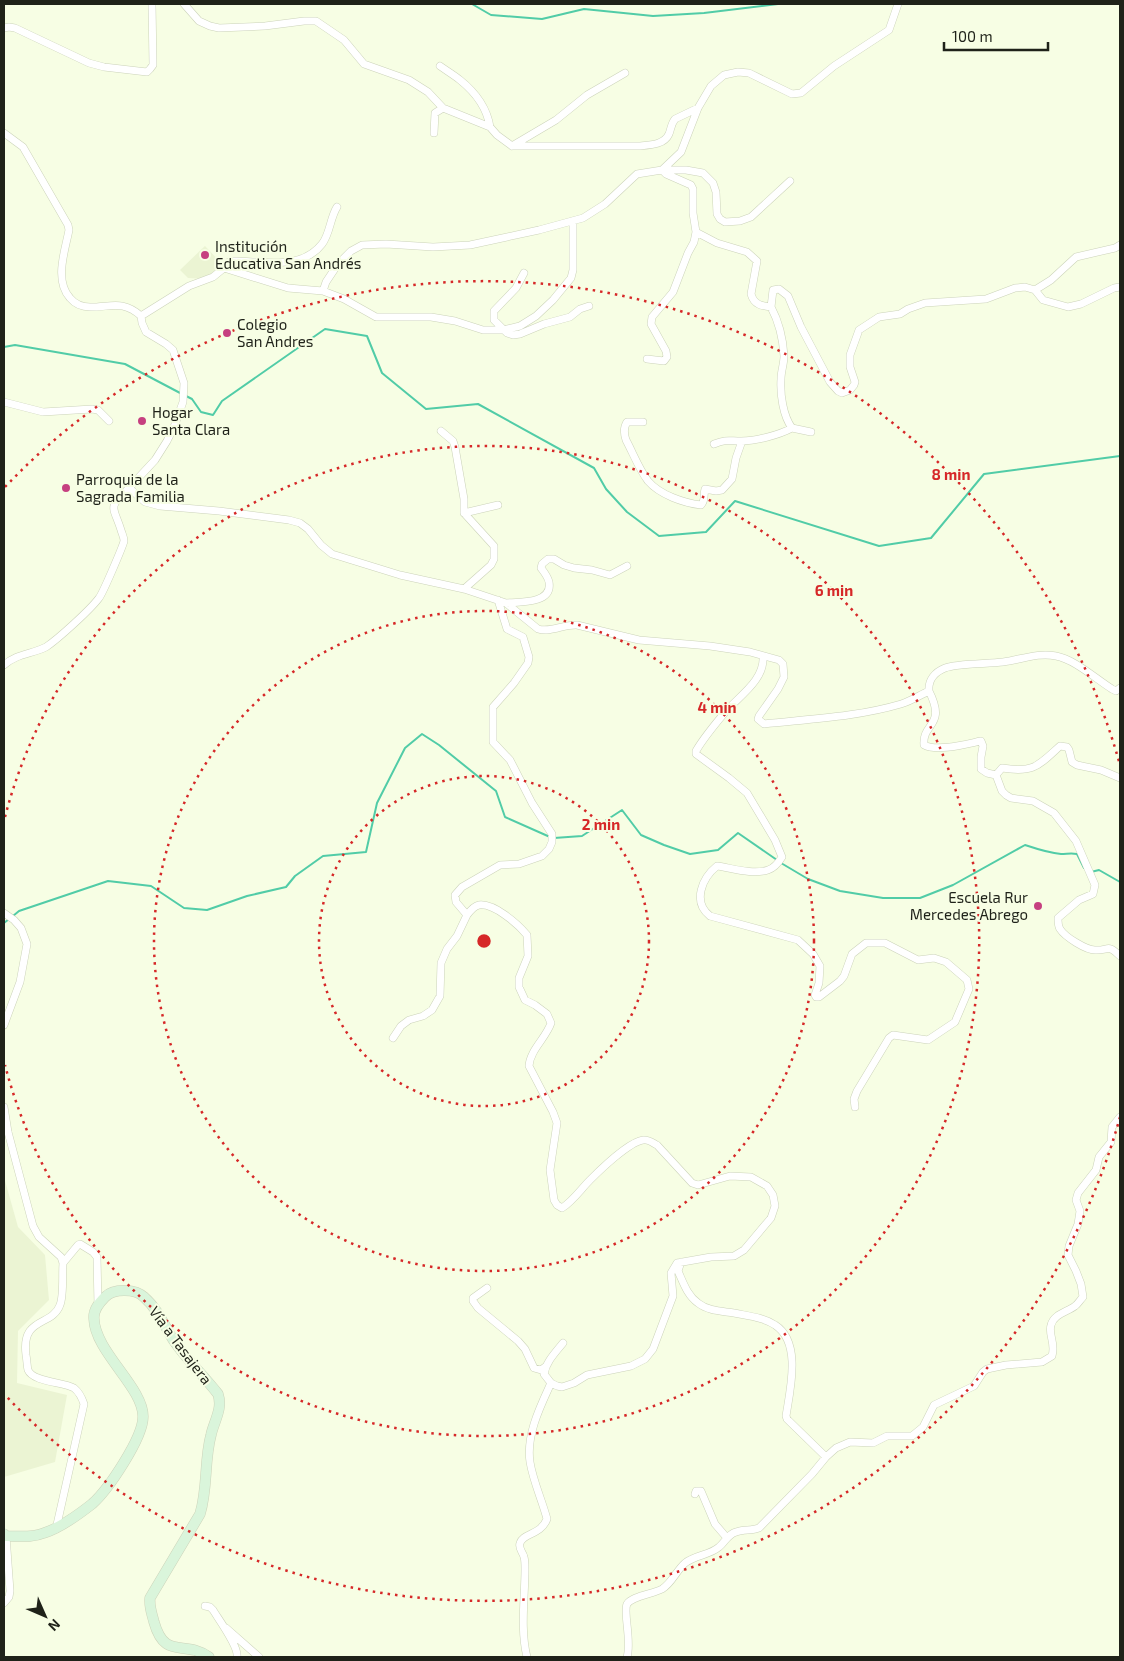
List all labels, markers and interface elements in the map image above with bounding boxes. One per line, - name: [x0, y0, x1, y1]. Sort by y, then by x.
- scale bar: [944, 20, 1048, 52]
- text: 100 m: [952, 27, 993, 45]
- place label: Institución Educativa San Andrés: [215, 237, 362, 272]
- marker: Institución Educativa San Andrés: [199, 249, 211, 261]
- place label: Colegio San Andres: [237, 315, 314, 350]
- marker: Colegio San Andres: [221, 327, 233, 339]
- place label: Hogar Santa Clara: [152, 403, 230, 438]
- marker: Hogar Santa Clara: [136, 415, 148, 427]
- text: 8 min: [932, 465, 970, 483]
- place label: Parroquia de la Sagrada Familia: [76, 470, 185, 505]
- marker: Parroquia de la Sagrada Familia: [60, 482, 72, 494]
- text: 6 min: [815, 581, 853, 599]
- text: 4 min: [697, 698, 737, 716]
- text: 2 min: [582, 815, 620, 833]
- place label: Escuela Rur Mercedes Abrego: [910, 888, 1028, 923]
- marker: Escuela Rur Mercedes Abrego: [1032, 900, 1044, 912]
- centre of rings: [475, 932, 493, 950]
- street label: Vía a Tasajera: [145, 1302, 216, 1388]
- north arrow: [20, 1591, 70, 1641]
- text: N: [45, 1616, 64, 1635]

